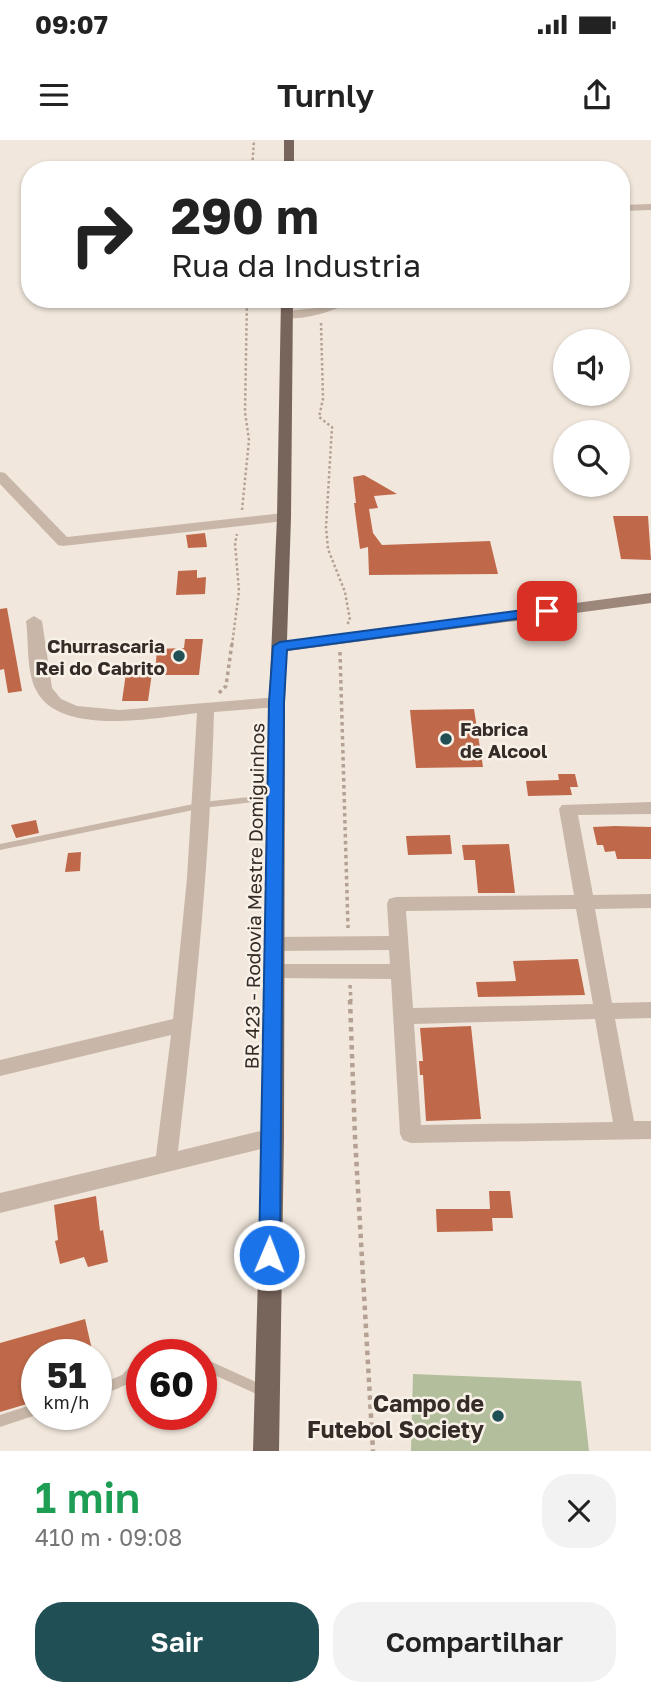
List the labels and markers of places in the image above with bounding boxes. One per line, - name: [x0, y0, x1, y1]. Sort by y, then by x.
- pin: [517, 581, 577, 641]
- place label: Churrascaria Rei do Cabrito: [35, 634, 165, 679]
- marker: Churrascaria Rei do Cabrito: [171, 648, 187, 664]
- place label: Fabrica de Alcool: [460, 717, 547, 762]
- marker: Fabrica de Alcool: [438, 731, 454, 747]
- place label: Campo de Futebol Society: [307, 1389, 484, 1443]
- marker: Campo de Futebol Society: [490, 1408, 506, 1424]

